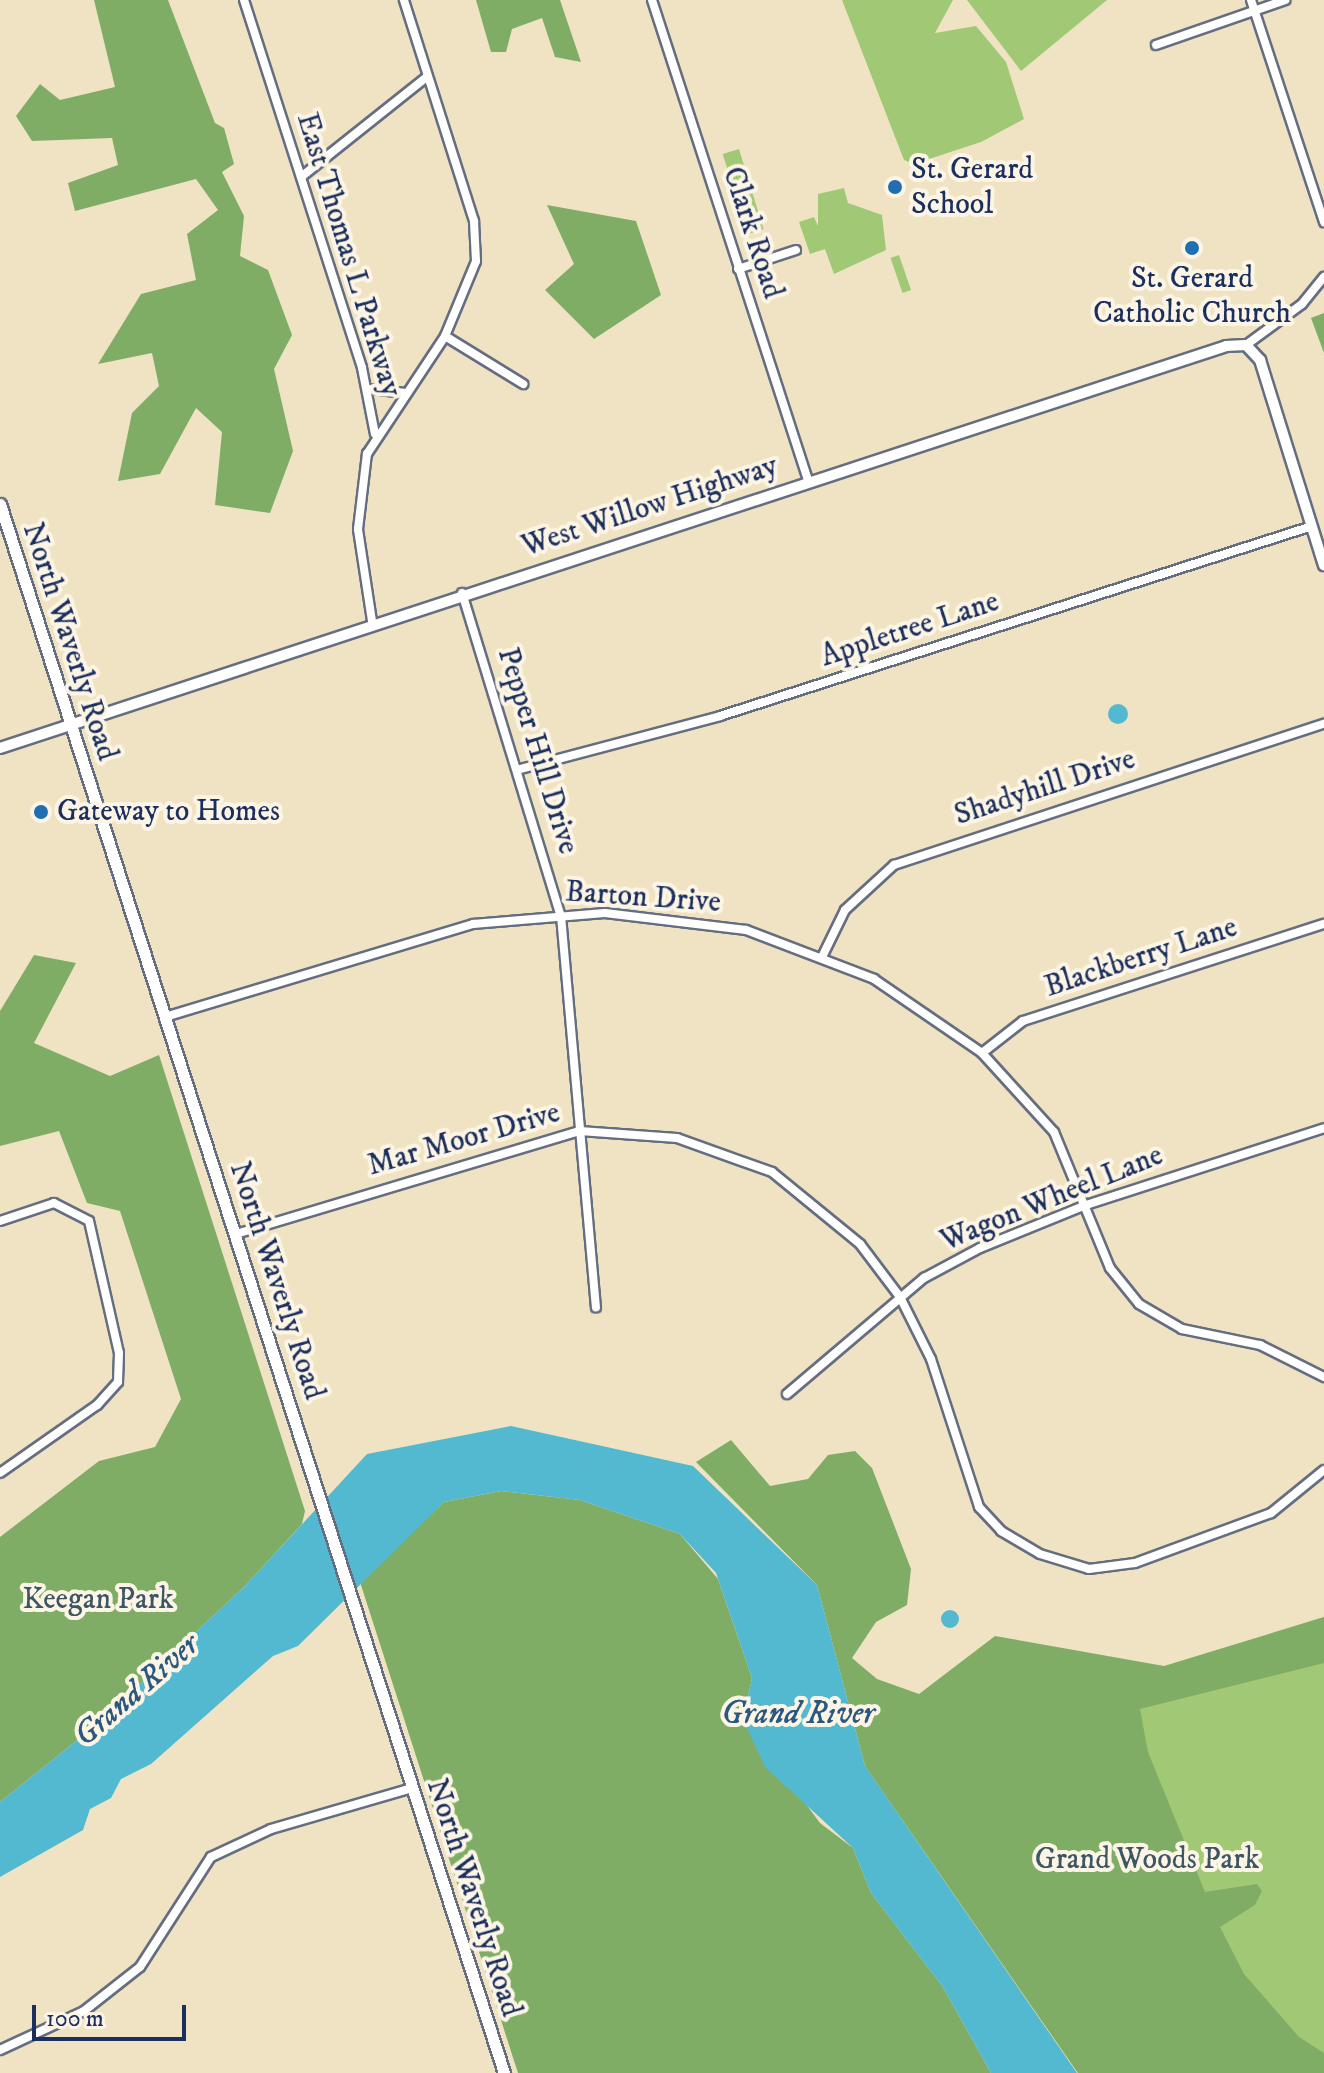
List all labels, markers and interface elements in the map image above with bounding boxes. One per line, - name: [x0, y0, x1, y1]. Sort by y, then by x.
- street label: East Thomas L Parkway: [288, 109, 408, 401]
- place label: St. Gerard School: [911, 152, 1033, 222]
- street label: Clark Road: [714, 163, 790, 303]
- marker: St. Gerard School: [886, 178, 904, 196]
- marker: St. Gerard Catholic Church: [1183, 239, 1201, 257]
- place label: St. Gerard Catholic Church: [1093, 261, 1291, 332]
- street label: West Willow Highway: [518, 449, 782, 565]
- street label: North Waverly Road: [14, 519, 124, 765]
- street label: Appletree Lane: [817, 584, 1003, 676]
- street label: Pepper Hill Drive: [489, 644, 585, 858]
- street label: Shadyhill Drive: [950, 742, 1140, 834]
- place label: Gateway to Homes: [57, 794, 280, 830]
- marker: Gateway to Homes: [32, 803, 50, 821]
- street label: Barton Drive: [564, 875, 722, 921]
- street label: Blackberry Lane: [1040, 910, 1242, 1006]
- street label: Mar Moor Drive: [364, 1095, 564, 1185]
- street label: Wagon Wheel Lane: [936, 1138, 1168, 1260]
- street label: North Waverly Road: [221, 1158, 331, 1404]
- park label: Keegan Park: [22, 1582, 174, 1618]
- water label: Grand River: [67, 1626, 207, 1756]
- water label: Grand River: [722, 1695, 874, 1733]
- street label: North Waverly Road: [418, 1775, 528, 2021]
- park label: Grand Woods Park: [1035, 1842, 1259, 1878]
- scale bar: [36, 1989, 190, 2039]
- text: 100 m: [46, 2004, 104, 2034]

